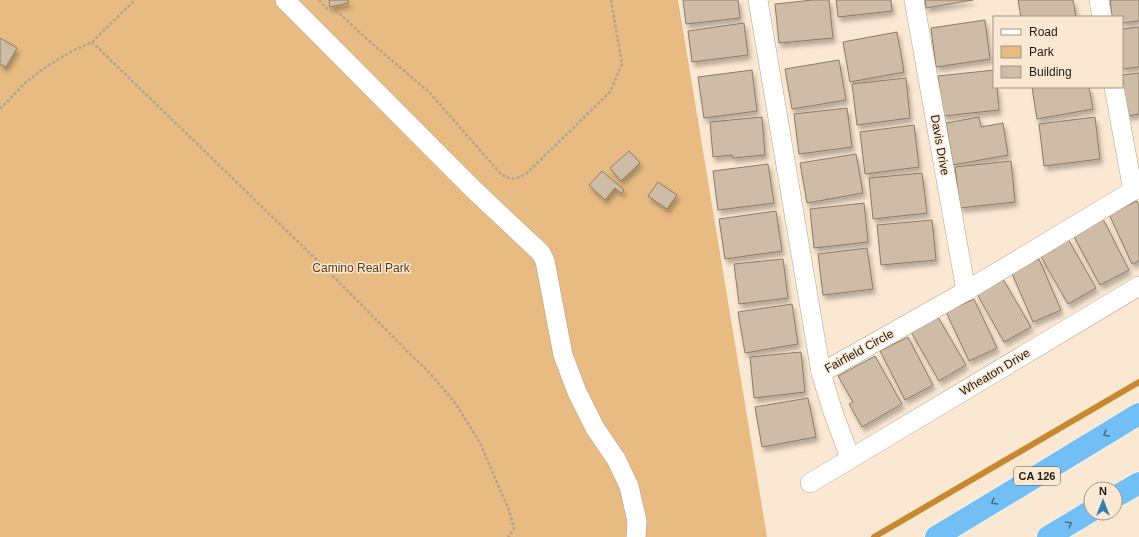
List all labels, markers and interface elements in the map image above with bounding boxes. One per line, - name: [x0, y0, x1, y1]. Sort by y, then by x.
- legend: [993, 16, 1123, 88]
- text: Road: [1029, 25, 1058, 39]
- text: Park: [1029, 45, 1055, 59]
- text: Building: [1029, 65, 1072, 79]
- street label: Davis Drive: [928, 114, 952, 177]
- park label: Camino Real Park: [312, 261, 411, 275]
- street label: Fairfield Circle: [822, 326, 896, 376]
- street label: Wheaton Drive: [957, 345, 1033, 398]
- one-way arrow: [1103, 430, 1110, 437]
- road number: CA 126: [1014, 467, 1060, 485]
- north arrow: [1083, 481, 1123, 521]
- text: N: [1099, 485, 1107, 497]
- one-way arrow: [991, 497, 998, 504]
- one-way arrow: [1065, 522, 1072, 529]

